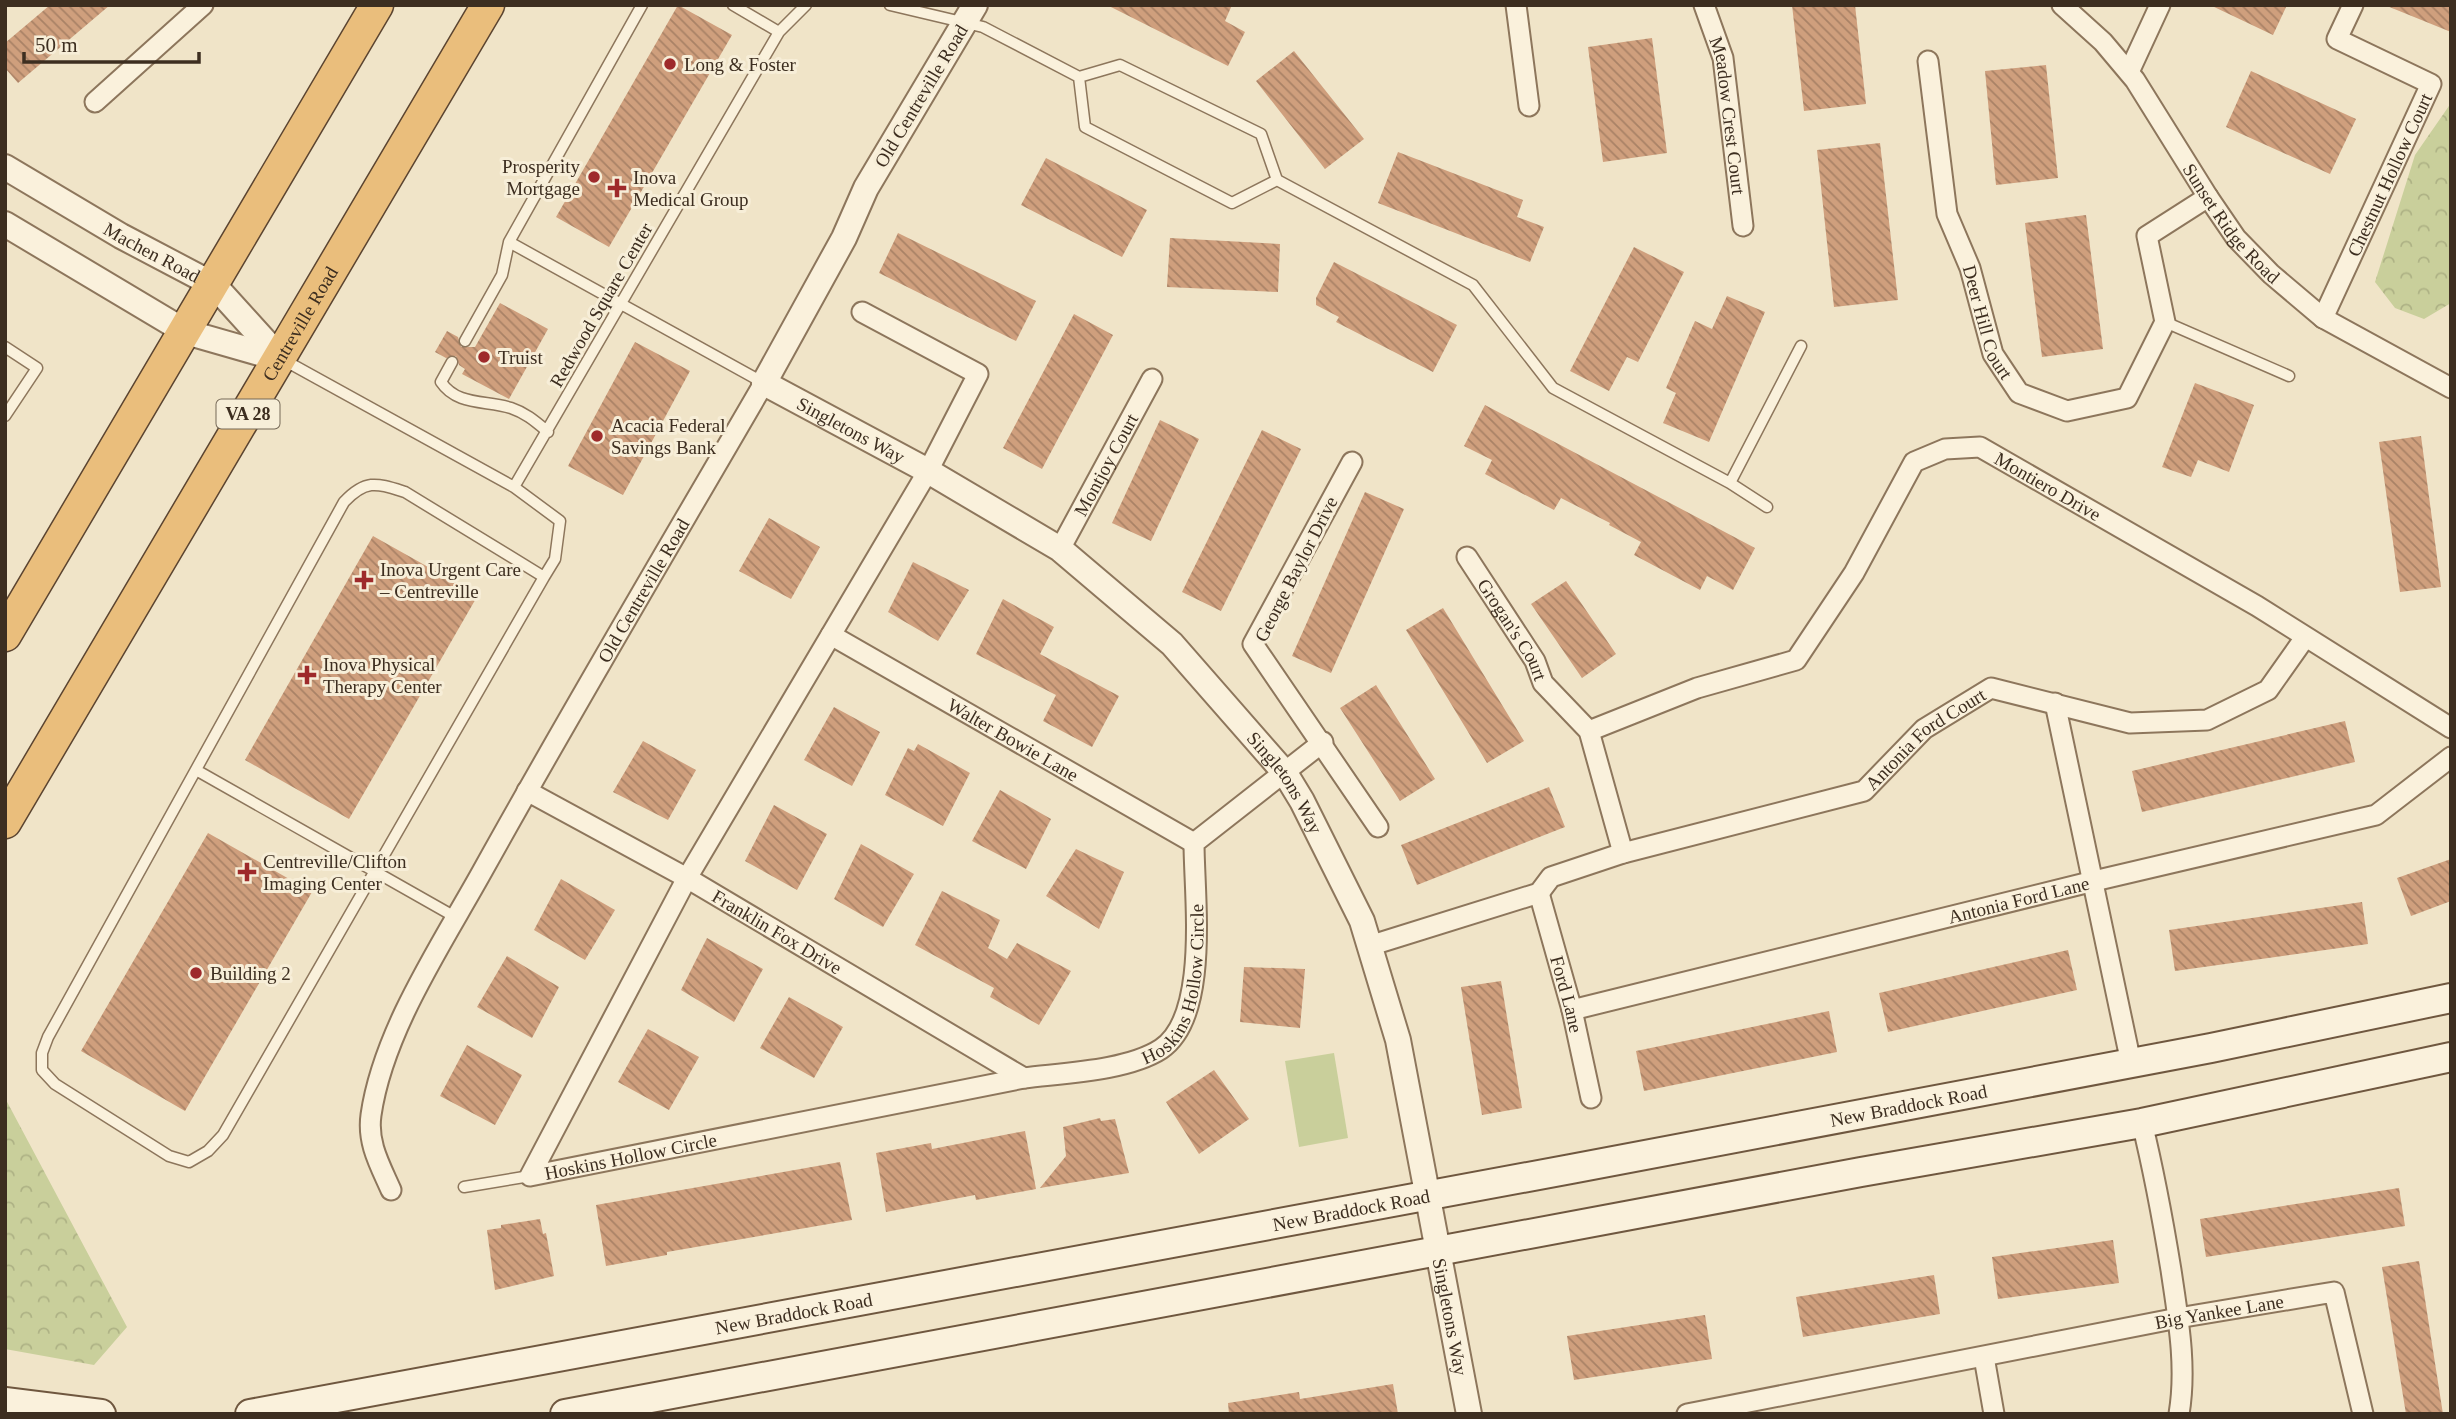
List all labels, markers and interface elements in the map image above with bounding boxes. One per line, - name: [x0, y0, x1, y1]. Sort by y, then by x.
- scale bar: [24, 21, 200, 65]
- street label: Old Centreville Road: [870, 21, 972, 171]
- text: 50 m: [35, 33, 78, 57]
- street label: Meadow Crest Court: [1706, 34, 1750, 196]
- place label: Long & Foster: [684, 54, 797, 75]
- marker: Long & Foster: [662, 56, 678, 72]
- street label: Chestnut Hollow Court: [2343, 89, 2436, 259]
- place label: Prosperity Mortgage: [502, 156, 580, 199]
- street label: Sunset Ridge Road: [2179, 159, 2284, 288]
- place label: Inova Medical Group: [633, 167, 749, 210]
- marker: Prosperity Mortgage: [586, 169, 602, 185]
- marker: Inova Medical Group: [607, 178, 627, 198]
- street label: Machen Road: [100, 218, 204, 287]
- street label: Redwood Square Center: [545, 219, 657, 391]
- street label: Centreville Road: [258, 262, 342, 385]
- street label: Deer Hill Court: [1959, 263, 2018, 384]
- place label: Truist: [498, 347, 543, 368]
- marker: Truist: [476, 349, 492, 365]
- street label: Singletons Way: [794, 392, 909, 467]
- road number: VA 28: [216, 400, 280, 428]
- street label: Montjoy Court: [1069, 409, 1142, 519]
- place label: Acacia Federal Savings Bank: [611, 415, 725, 458]
- marker: Acacia Federal Savings Bank: [589, 428, 605, 444]
- street label: Montiero Drive: [1991, 447, 2105, 525]
- street label: George Baylor Drive: [1250, 493, 1342, 645]
- street label: Old Centreville Road: [593, 514, 693, 666]
- place label: Inova Urgent Care – Centreville: [379, 559, 521, 602]
- marker: Inova Urgent Care – Centreville: [354, 570, 374, 590]
- street label: Grogan's Court: [1474, 575, 1552, 684]
- place label: Inova Physical Therapy Center: [323, 654, 442, 697]
- marker: Inova Physical Therapy Center: [297, 665, 317, 685]
- street label: Antonia Ford Court: [1861, 683, 1990, 794]
- street label: Walter Bowie Lane: [944, 694, 1082, 785]
- street label: Singletons Way: [1243, 727, 1327, 837]
- place label: Centreville/Clifton Imaging Center: [263, 851, 407, 894]
- marker: Centreville/Clifton Imaging Center: [237, 862, 257, 882]
- street label: Antonia Ford Lane: [1946, 872, 2091, 927]
- street label: Franklin Fox Drive: [709, 885, 846, 978]
- street label: Hoskins Hollow Circle: [1138, 904, 1207, 1068]
- street label: Ford Lane: [1547, 953, 1587, 1034]
- place label: Building 2: [210, 963, 291, 984]
- marker: Building 2: [188, 965, 204, 981]
- street label: New Braddock Road: [1828, 1080, 1989, 1130]
- street label: Hoskins Hollow Circle: [543, 1129, 719, 1183]
- street label: New Braddock Road: [1271, 1185, 1432, 1235]
- street label: Singletons Way: [1429, 1256, 1472, 1378]
- street label: New Braddock Road: [713, 1288, 875, 1338]
- street label: Big Yankee Lane: [2153, 1290, 2285, 1333]

